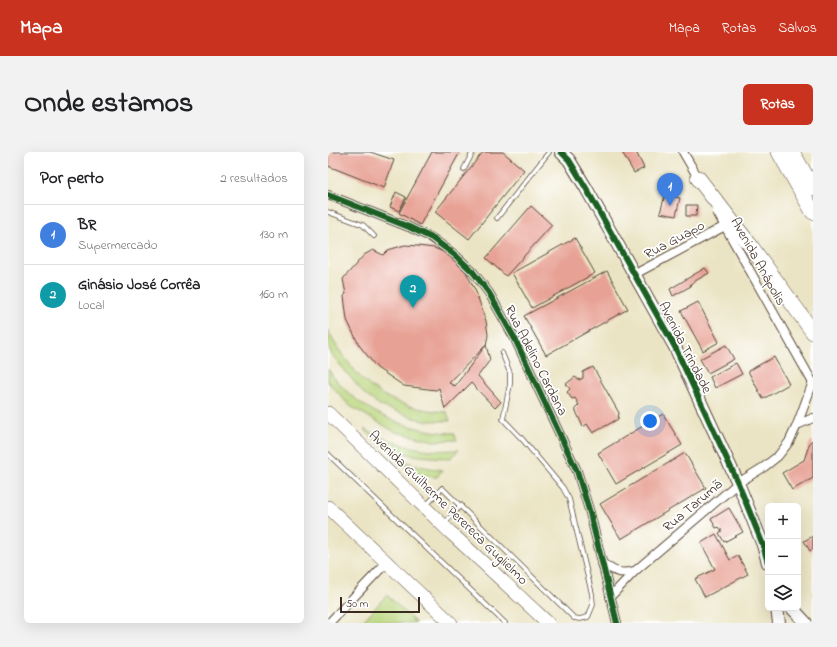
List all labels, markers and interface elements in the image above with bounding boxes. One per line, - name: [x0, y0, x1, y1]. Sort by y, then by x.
- text: Mapa: [20, 15, 62, 42]
- text: Mapa: [669, 18, 700, 39]
- text: Rotas: [722, 18, 756, 39]
- text: Salvos: [778, 18, 817, 39]
- text: Onde estamos: [24, 84, 193, 125]
- button: Rotas: [743, 84, 813, 125]
- text: Por perto: [40, 166, 104, 191]
- text: 2 resultados: [220, 169, 288, 188]
- pin: 1: [657, 173, 683, 206]
- text: BR: [78, 214, 96, 236]
- street label: Avenida Anápolis: [725, 214, 791, 310]
- street label: Rua Guapo: [641, 216, 709, 265]
- text: 1: [51, 225, 55, 244]
- text: 130 m: [260, 225, 288, 244]
- text: Supermercado: [78, 236, 157, 255]
- text: Ginásio José Corrêa: [78, 274, 200, 296]
- pin: 2: [400, 275, 426, 308]
- text: 2: [50, 285, 56, 304]
- text: 160 m: [259, 285, 288, 304]
- text: Local: [78, 296, 105, 315]
- street label: Avenida Trindade: [653, 298, 717, 398]
- street label: Rua Adelino Cardana: [499, 302, 573, 420]
- your location: [640, 411, 660, 431]
- street label: Avenida Guilherme Perereca Guglielmo: [363, 426, 532, 591]
- street label: Rua Tarumã: [658, 475, 728, 538]
- map controls: [765, 503, 801, 611]
- button: +: [765, 503, 801, 539]
- button: −: [765, 539, 801, 575]
- button: layers: [765, 575, 801, 611]
- scale bar: [340, 595, 420, 614]
- text: 50 m: [346, 596, 368, 612]

